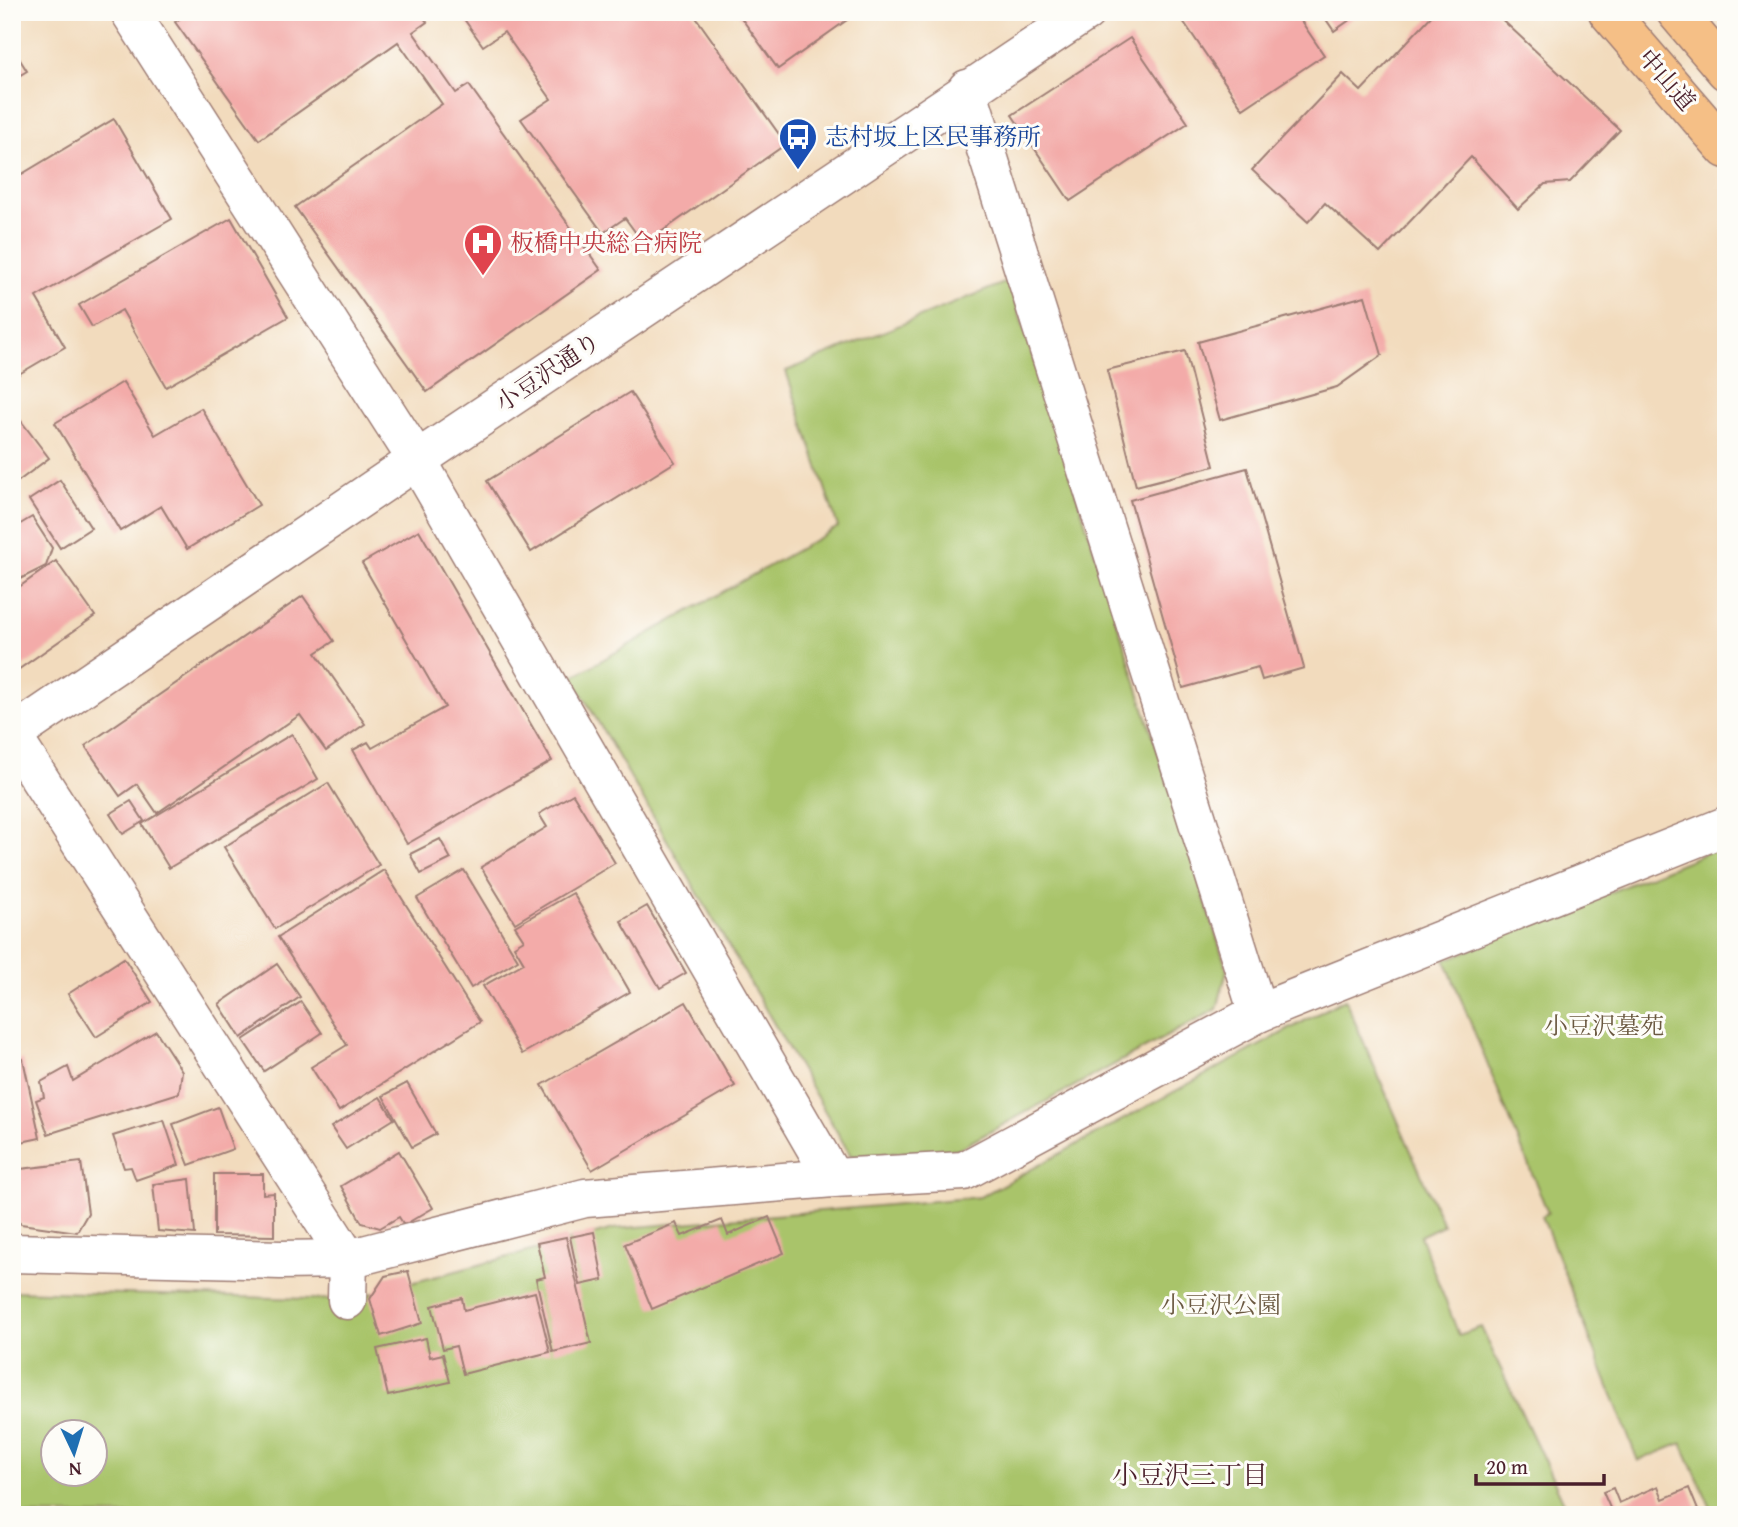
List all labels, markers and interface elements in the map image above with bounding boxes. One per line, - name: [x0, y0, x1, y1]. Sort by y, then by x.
- street label: 中山道: [1631, 41, 1704, 118]
- bus stop icon: 志村坂上区民事務所: [777, 116, 819, 171]
- place label: 志村坂上区民事務所: [825, 119, 1041, 154]
- hospital icon: 板橋中央総合病院: [462, 222, 504, 277]
- place label: 板橋中央総合病院: [510, 225, 702, 260]
- street label: 小豆沢通り: [488, 324, 607, 420]
- park label: 小豆沢墓苑: [1544, 1008, 1664, 1043]
- park label: 小豆沢公園: [1161, 1287, 1281, 1322]
- north arrow: [38, 1418, 108, 1488]
- scale bar: [1476, 1443, 1603, 1487]
- text: 20 m: [1486, 1451, 1528, 1482]
- district label: 小豆沢三丁目: [1112, 1455, 1268, 1494]
- text: N: [68, 1456, 82, 1484]

